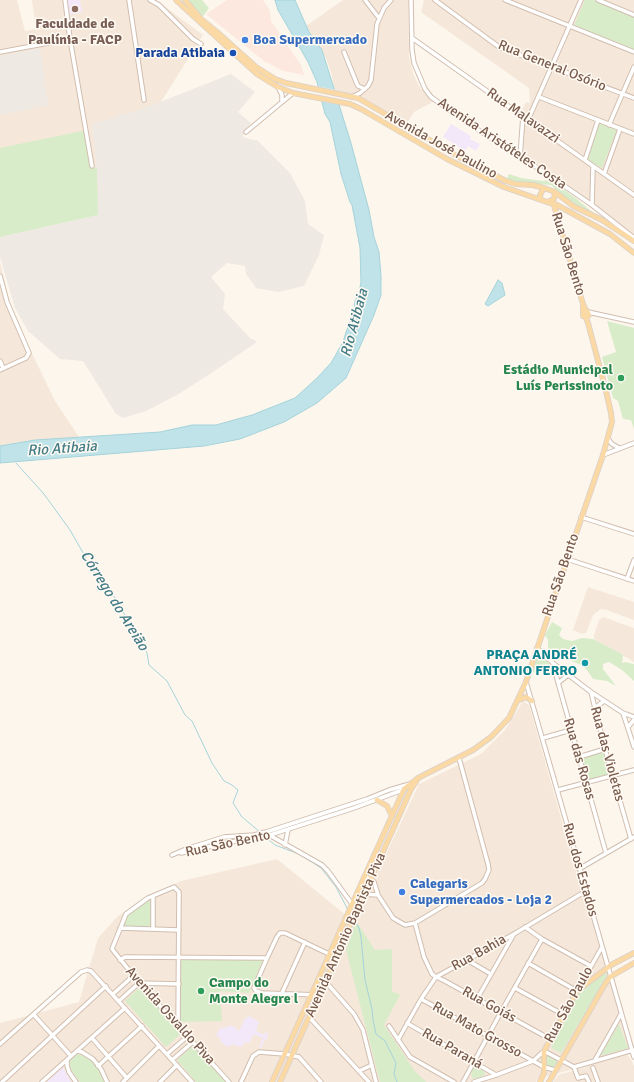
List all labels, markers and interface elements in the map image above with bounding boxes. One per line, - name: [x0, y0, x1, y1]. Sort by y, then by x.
- marker: Faculdade de Paulínia - FACP: [70, 4, 80, 14]
- place label: Faculdade de Paulínia - FACP: [28, 16, 122, 48]
- place label: Boa Supermercado: [253, 32, 367, 48]
- marker: Boa Supermercado: [240, 35, 250, 45]
- street label: Rua General Osório: [496, 37, 608, 95]
- place label: Parada Atibaia: [135, 45, 225, 61]
- marker: Parada Atibaia: [228, 48, 238, 58]
- street label: Rua Malavazzi: [483, 85, 563, 147]
- street label: Avenida Aristóteles Costa: [434, 95, 570, 193]
- street label: Avenida José Paulino: [382, 107, 500, 183]
- street label: Rua São Bento: [547, 210, 589, 298]
- water label: Rio Atibaia: [337, 287, 373, 359]
- place label: Estádio Municipal Luís Perissinoto: [503, 362, 613, 394]
- marker: Estádio Municipal Luís Perissinoto: [616, 373, 626, 383]
- water label: Rio Atibaia: [27, 438, 97, 460]
- street label: Rua São Bento: [539, 531, 583, 619]
- water label: Córrego do Areião: [76, 548, 152, 654]
- place label: PRAÇA ANDRÉ ANTONIO FERRO: [474, 647, 577, 680]
- marker: PRAÇA ANDRÉ ANTONIO FERRO: [580, 658, 590, 668]
- street label: Rua das Violetas: [586, 705, 628, 803]
- street label: Rua das Rosas: [559, 716, 599, 802]
- street label: Rua dos Estados: [559, 821, 601, 919]
- street label: Rua São Bento: [184, 827, 272, 861]
- street label: Avenida Antonio Baptista Piva: [302, 850, 390, 1020]
- place label: Calegaris Supermercados - Loja 2: [410, 876, 552, 908]
- marker: Calegaris Supermercados - Loja 2: [397, 887, 407, 897]
- street label: Rua Bahia: [449, 931, 509, 975]
- street label: Avenida Osvaldo Piva: [122, 963, 218, 1069]
- street label: Rua São Paulo: [541, 964, 597, 1046]
- place label: Campo do Monte Alegre l: [209, 975, 298, 1008]
- street label: Rua Goiás: [459, 983, 519, 1027]
- marker: Campo do Monte Alegre l: [196, 986, 206, 996]
- street label: Rua Mato Grosso: [429, 998, 525, 1062]
- street label: Rua Paraná: [419, 1025, 485, 1073]

